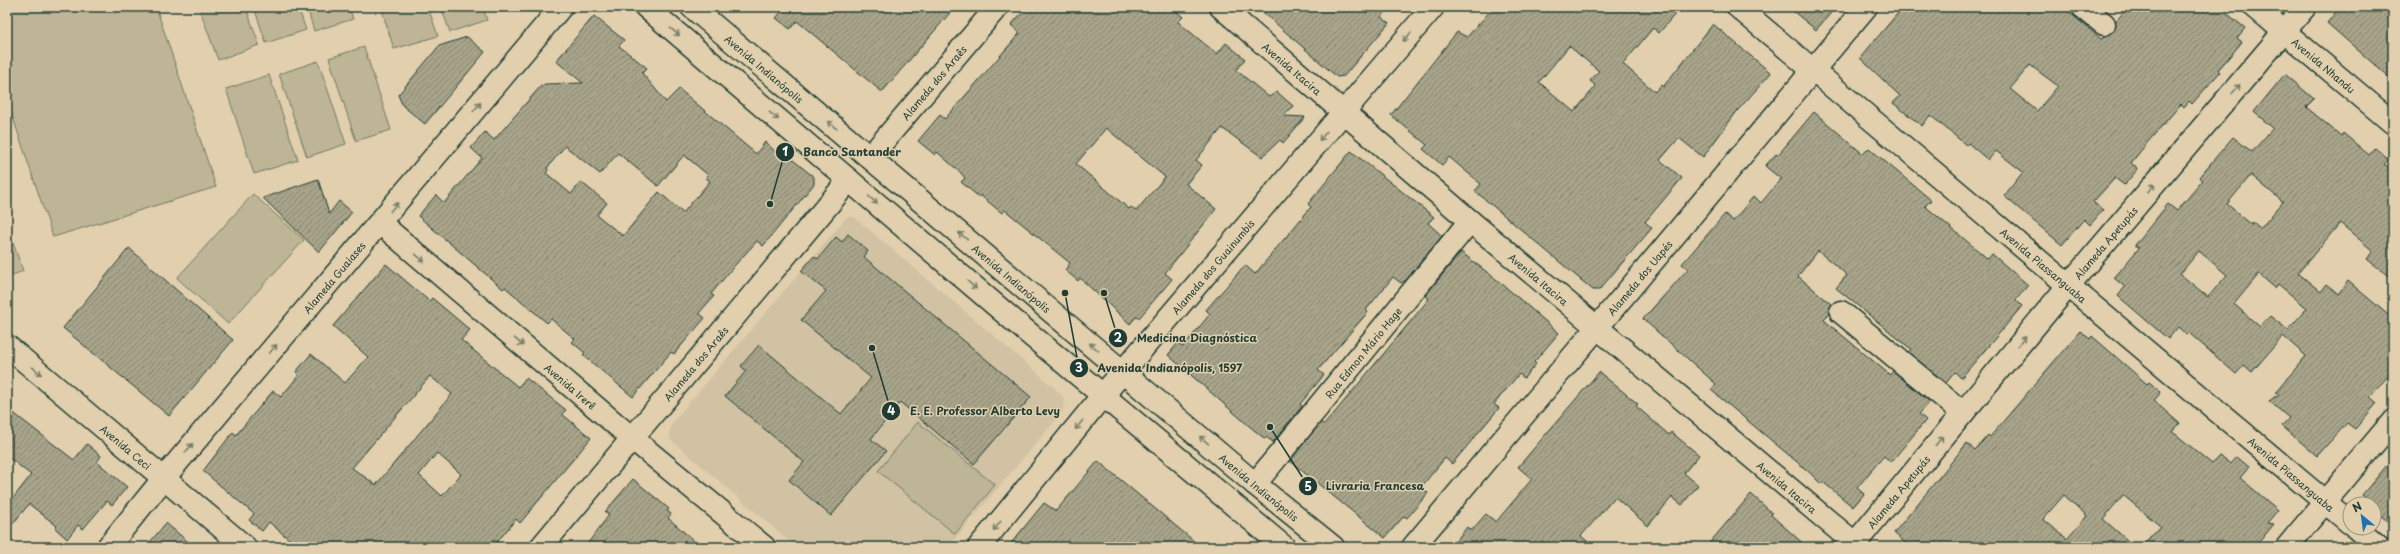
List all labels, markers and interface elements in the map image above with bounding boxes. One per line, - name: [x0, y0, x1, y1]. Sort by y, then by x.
- one-way arrow: [670, 28, 681, 37]
- street label: Avenida Indianópolis: [722, 31, 807, 106]
- one-way arrow: [1403, 31, 1412, 42]
- street label: Avenida Nhandu: [2289, 34, 2359, 96]
- street label: Avenida Itacira: [1259, 39, 1326, 99]
- street label: Alameda dos Araês: [897, 41, 970, 123]
- one-way arrow: [2231, 84, 2240, 95]
- one-way arrow: [472, 102, 481, 113]
- one-way arrow: [769, 112, 780, 121]
- one-way arrow: [826, 120, 837, 129]
- one-way arrow: [1319, 130, 1328, 141]
- callout: Banco Santander: [775, 140, 909, 163]
- text: 1: [782, 142, 788, 160]
- text: Banco Santander: [803, 143, 901, 160]
- one-way arrow: [2147, 183, 2156, 194]
- one-way arrow: [868, 196, 879, 205]
- one-way arrow: [389, 202, 398, 213]
- street label: Alameda Apetupás: [2070, 202, 2141, 282]
- street label: Alameda dos Guainumbis: [1168, 215, 1257, 317]
- street label: Avenida Piassanguaba: [1997, 224, 2091, 306]
- one-way arrow: [958, 231, 968, 240]
- street label: Alameda dos Uapés: [1603, 236, 1676, 318]
- street label: Alameda Guaiases: [299, 238, 368, 316]
- street label: Avenida Indianópolis: [969, 240, 1055, 316]
- street label: Avenida Itacira: [1506, 249, 1572, 309]
- one-way arrow: [415, 253, 426, 262]
- one-way arrow: [967, 281, 977, 290]
- street label: Rua Edmon Mário Hage: [1321, 304, 1404, 401]
- street label: Alameda dos Araês: [659, 322, 731, 404]
- callout: Medicina Diagnóstica: [1108, 327, 1265, 350]
- text: 2: [1114, 328, 1123, 346]
- text: Medicina Diagnóstica: [1137, 329, 1257, 346]
- one-way arrow: [2018, 336, 2027, 346]
- one-way arrow: [514, 338, 524, 347]
- one-way arrow: [1090, 343, 1100, 352]
- one-way arrow: [269, 344, 278, 354]
- callout: Avenida Indianópolis, 1597: [1069, 357, 1251, 380]
- text: 3: [1075, 358, 1083, 376]
- street label: Avenida Irerê: [542, 359, 601, 413]
- text: Avenida Indianópolis, 1597: [1097, 359, 1243, 376]
- one-way arrow: [31, 367, 42, 376]
- callout: E. E. Professor Alberto Levy: [881, 399, 1069, 422]
- text: 4: [887, 401, 895, 419]
- text: E. E. Professor Alberto Levy: [910, 402, 1060, 419]
- one-way arrow: [1074, 420, 1083, 431]
- street label: Avenida Ceci: [97, 421, 155, 473]
- street label: Avenida Piassanguaba: [2245, 433, 2338, 515]
- one-way arrow: [1199, 436, 1209, 445]
- one-way arrow: [1935, 436, 1944, 447]
- one-way arrow: [185, 443, 194, 454]
- street label: Avenida Indianópolis: [1216, 450, 1303, 524]
- street label: Alameda Apetupás: [1863, 451, 1933, 531]
- street label: Avenida Itacira: [1754, 457, 1821, 517]
- callout: Livraria Francesa: [1298, 475, 1433, 498]
- text: 5: [1304, 477, 1312, 495]
- text: Livraria Francesa: [1326, 477, 1425, 494]
- north arrow: [2342, 496, 2382, 536]
- text: N: [2349, 497, 2365, 516]
- one-way arrow: [992, 521, 1001, 531]

